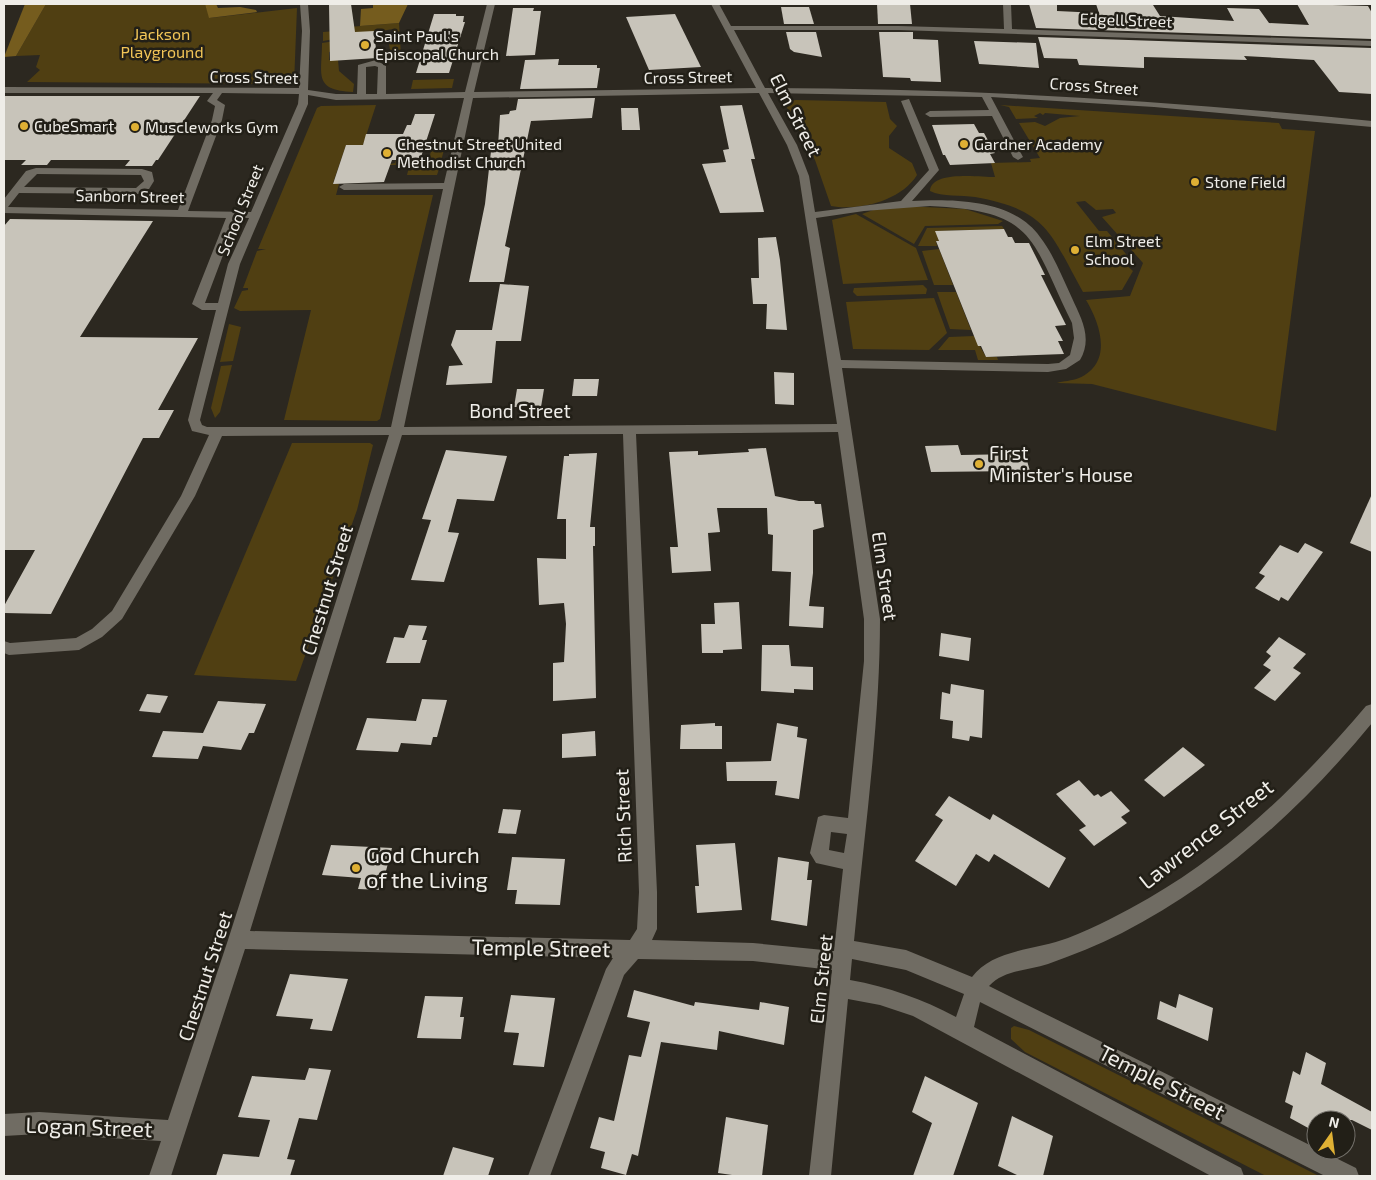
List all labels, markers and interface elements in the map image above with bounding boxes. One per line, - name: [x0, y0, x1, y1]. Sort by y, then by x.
- street label: Edgell Street: [1079, 8, 1173, 31]
- park label: Jackson Playground: [120, 24, 204, 61]
- place label: Saint Paul's Episcopal Church: [375, 26, 499, 63]
- marker: Saint Paul's Episcopal Church: [359, 39, 371, 51]
- street label: Cross Street: [209, 66, 299, 87]
- street label: Cross Street: [643, 66, 733, 87]
- street label: Elm Street: [766, 69, 827, 160]
- street label: Cross Street: [1049, 73, 1139, 98]
- place label: CubeSmart: [34, 116, 114, 135]
- place label: Muscleworks Gym: [145, 117, 278, 136]
- marker: CubeSmart: [18, 120, 30, 132]
- marker: Muscleworks Gym: [129, 121, 141, 133]
- place label: Chestnut Street United Methodist Church: [397, 134, 562, 171]
- place label: Gardner Academy: [974, 134, 1103, 153]
- marker: Gardner Academy: [958, 138, 970, 150]
- marker: Chestnut Street United Methodist Church: [381, 147, 393, 159]
- street label: School Street: [213, 161, 266, 258]
- place label: Stone Field: [1205, 172, 1286, 191]
- marker: Stone Field: [1189, 176, 1201, 188]
- street label: Sanborn Street: [75, 185, 185, 206]
- place label: Elm Street School: [1085, 231, 1161, 268]
- marker: Elm Street School: [1069, 244, 1081, 256]
- street label: Bond Street: [469, 399, 571, 422]
- place label: First Minister's House: [989, 441, 1133, 486]
- marker: First Minister's House: [973, 458, 985, 470]
- street label: Chestnut Street: [296, 522, 357, 658]
- street label: Elm Street: [868, 530, 903, 622]
- street label: Rich Street: [609, 769, 636, 863]
- street label: Lawrence Street: [1133, 773, 1278, 894]
- place label: God Church of the Living: [366, 841, 488, 892]
- marker: God Church of the Living: [350, 862, 362, 874]
- street label: Chestnut Street: [173, 908, 236, 1044]
- street label: Temple Street: [472, 933, 611, 961]
- street label: Elm Street: [804, 933, 837, 1025]
- street label: Temple Street: [1095, 1038, 1230, 1124]
- north arrow: [1306, 1110, 1356, 1160]
- street label: Logan Street: [25, 1111, 153, 1141]
- text: N: [1327, 1112, 1341, 1131]

